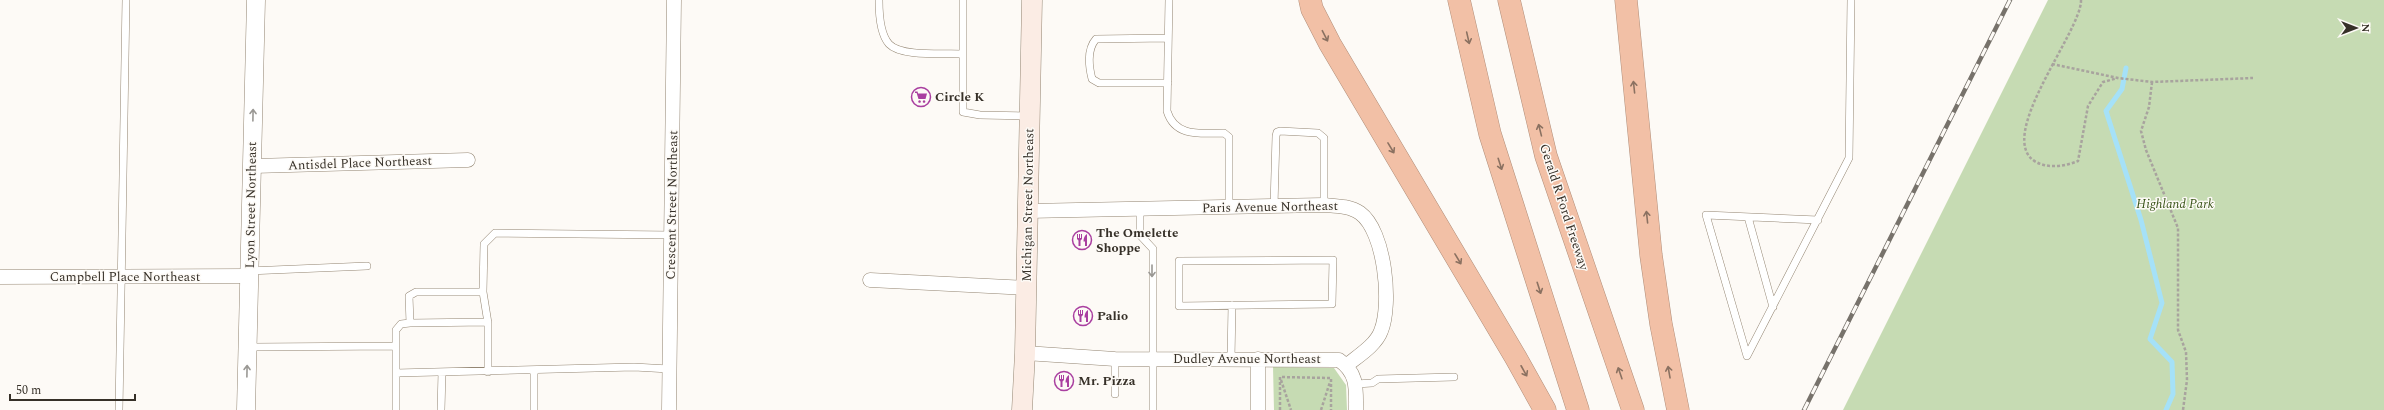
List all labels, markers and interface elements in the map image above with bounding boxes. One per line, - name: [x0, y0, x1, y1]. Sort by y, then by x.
- north arrow: [2336, 8, 2376, 48]
- text: N: [2357, 24, 2374, 33]
- one-way arrow: [1322, 29, 1329, 41]
- one-way arrow: [1465, 31, 1472, 44]
- one-way arrow: [1630, 81, 1638, 94]
- supermarket icon: Circle K: [910, 86, 932, 108]
- place label: Circle K: [935, 87, 984, 107]
- one-way arrow: [249, 109, 257, 122]
- one-way arrow: [1535, 124, 1543, 137]
- street label: Michigan Street Northeast: [1017, 128, 1039, 282]
- street label: Crescent Street Northeast: [661, 130, 683, 280]
- street label: Lyon Street Northeast: [240, 141, 262, 269]
- street label: Gerald R Ford Freeway: [1534, 141, 1594, 274]
- one-way arrow: [1388, 142, 1396, 154]
- street label: Antisdel Place Northeast: [288, 150, 433, 176]
- one-way arrow: [1496, 158, 1504, 170]
- park label: Highland Park: [2136, 194, 2214, 214]
- street label: Paris Avenue Northeast: [1202, 196, 1339, 218]
- one-way arrow: [1643, 210, 1651, 223]
- place label: The Omelette Shoppe: [1096, 223, 1178, 258]
- restaurant icon: The Omelette Shoppe: [1071, 229, 1093, 251]
- one-way arrow: [1454, 253, 1462, 265]
- one-way arrow: [1148, 264, 1156, 277]
- street label: Campbell Place Northeast: [50, 267, 201, 287]
- one-way arrow: [1536, 281, 1543, 294]
- restaurant icon: Palio: [1072, 305, 1094, 327]
- place label: Palio: [1097, 306, 1128, 326]
- street label: Dudley Avenue Northeast: [1173, 349, 1321, 369]
- one-way arrow: [243, 365, 251, 378]
- one-way arrow: [1520, 365, 1528, 377]
- one-way arrow: [1665, 366, 1673, 379]
- one-way arrow: [1616, 367, 1623, 380]
- restaurant icon: Mr. Pizza: [1053, 370, 1075, 392]
- place label: Mr. Pizza: [1078, 371, 1136, 391]
- scale bar: [10, 376, 135, 402]
- text: 50 m: [16, 381, 41, 400]

